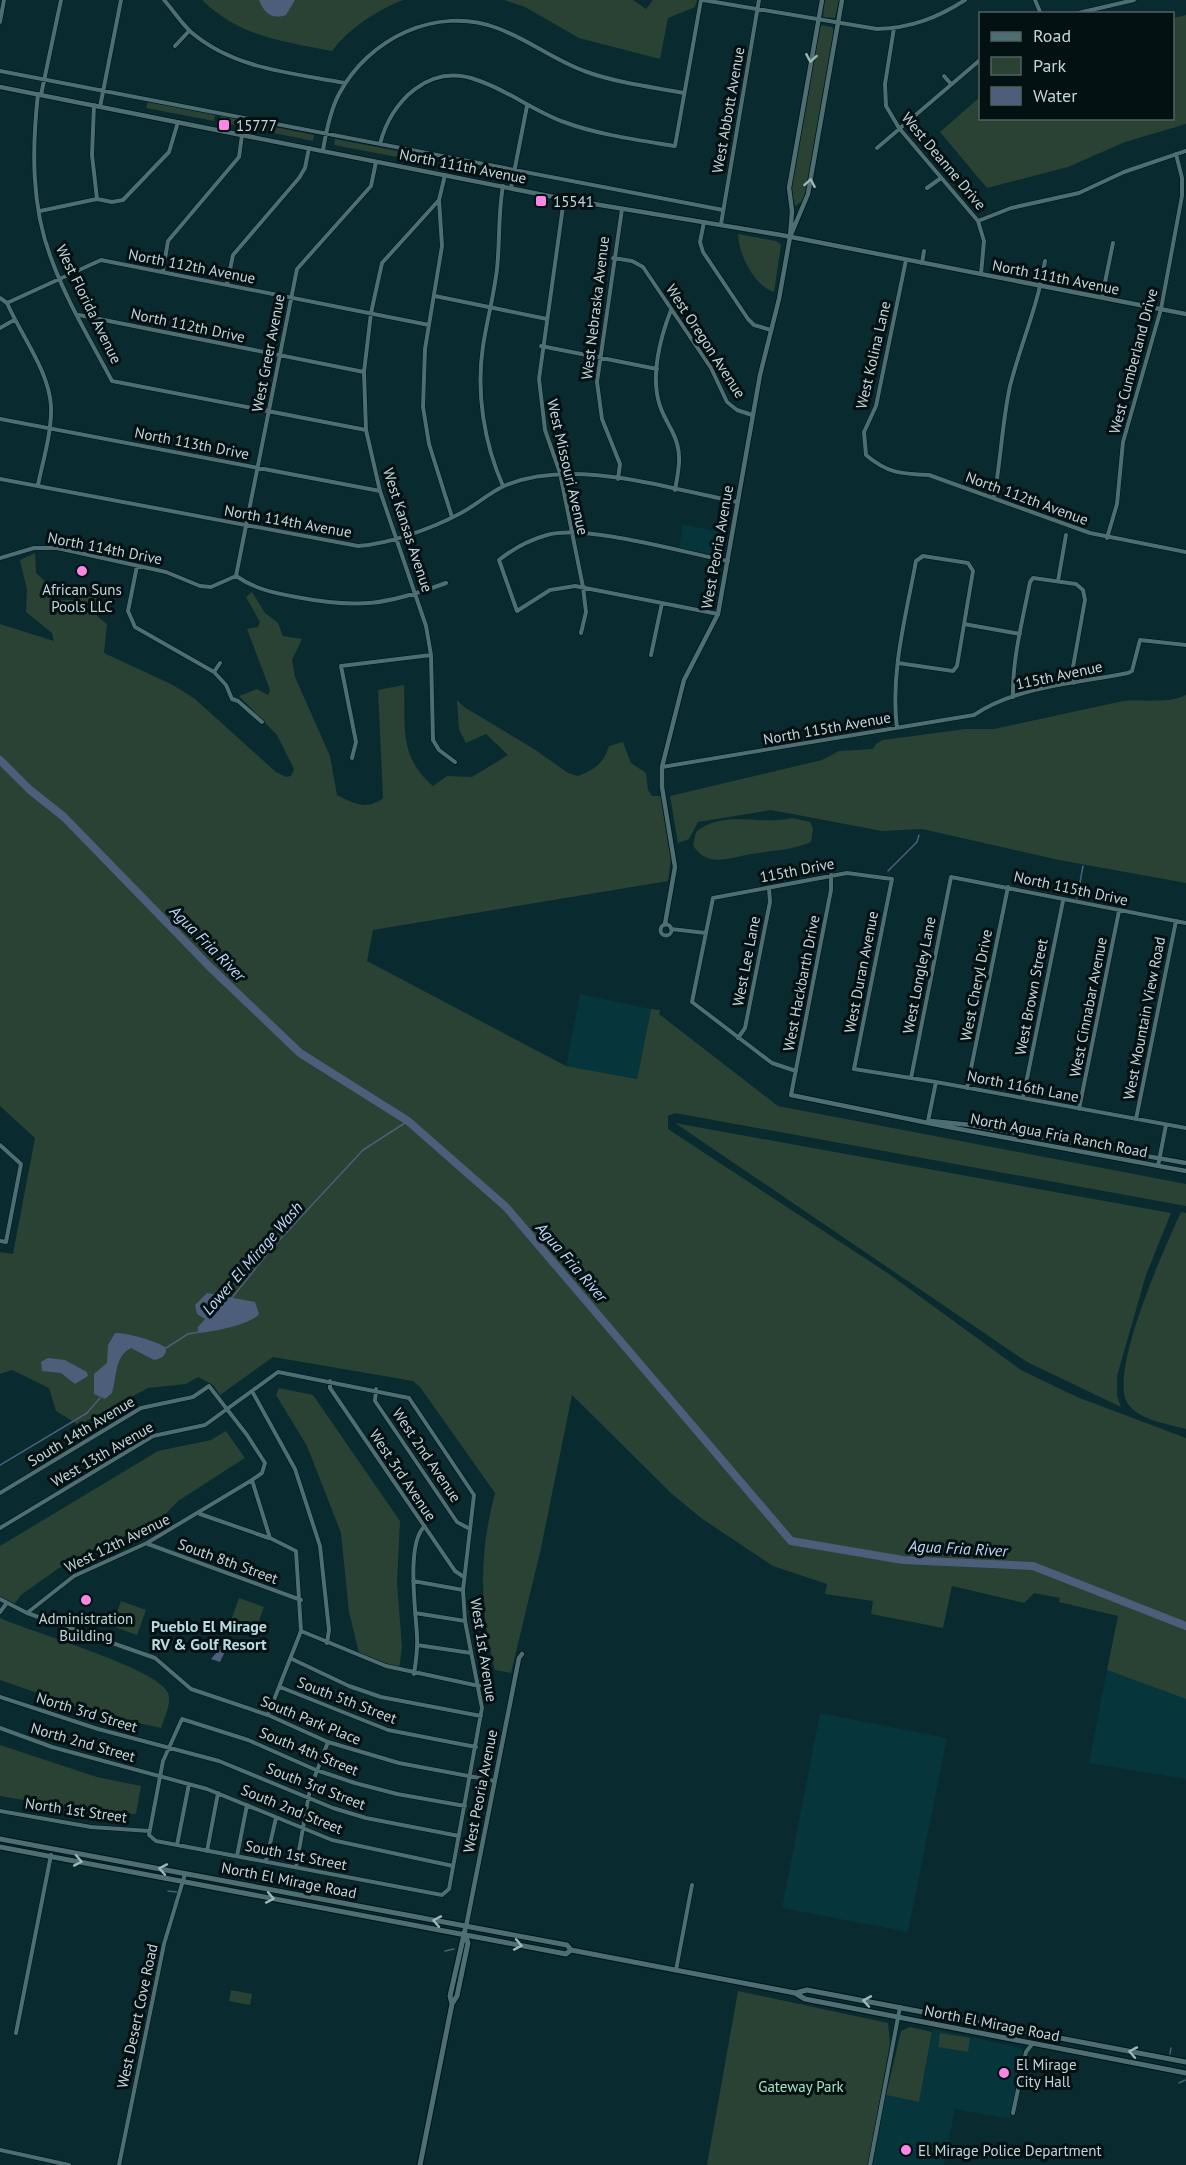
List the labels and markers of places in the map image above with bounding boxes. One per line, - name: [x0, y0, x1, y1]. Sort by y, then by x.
- place label: 15777: [236, 116, 277, 135]
- marker: 15777: [217, 118, 231, 132]
- place label: 15541: [553, 192, 594, 211]
- marker: 15541: [534, 194, 548, 208]
- marker: African Suns Pools LLC: [75, 564, 89, 578]
- place label: African Suns Pools LLC: [42, 580, 122, 616]
- marker: Administration Building: [79, 1593, 93, 1607]
- place label: Administration Building: [39, 1609, 133, 1645]
- place label: El Mirage City Hall: [1016, 2055, 1077, 2091]
- marker: El Mirage City Hall: [997, 2066, 1011, 2080]
- place label: El Mirage Police Department: [918, 2141, 1102, 2160]
- marker: El Mirage Police Department: [899, 2143, 913, 2157]

